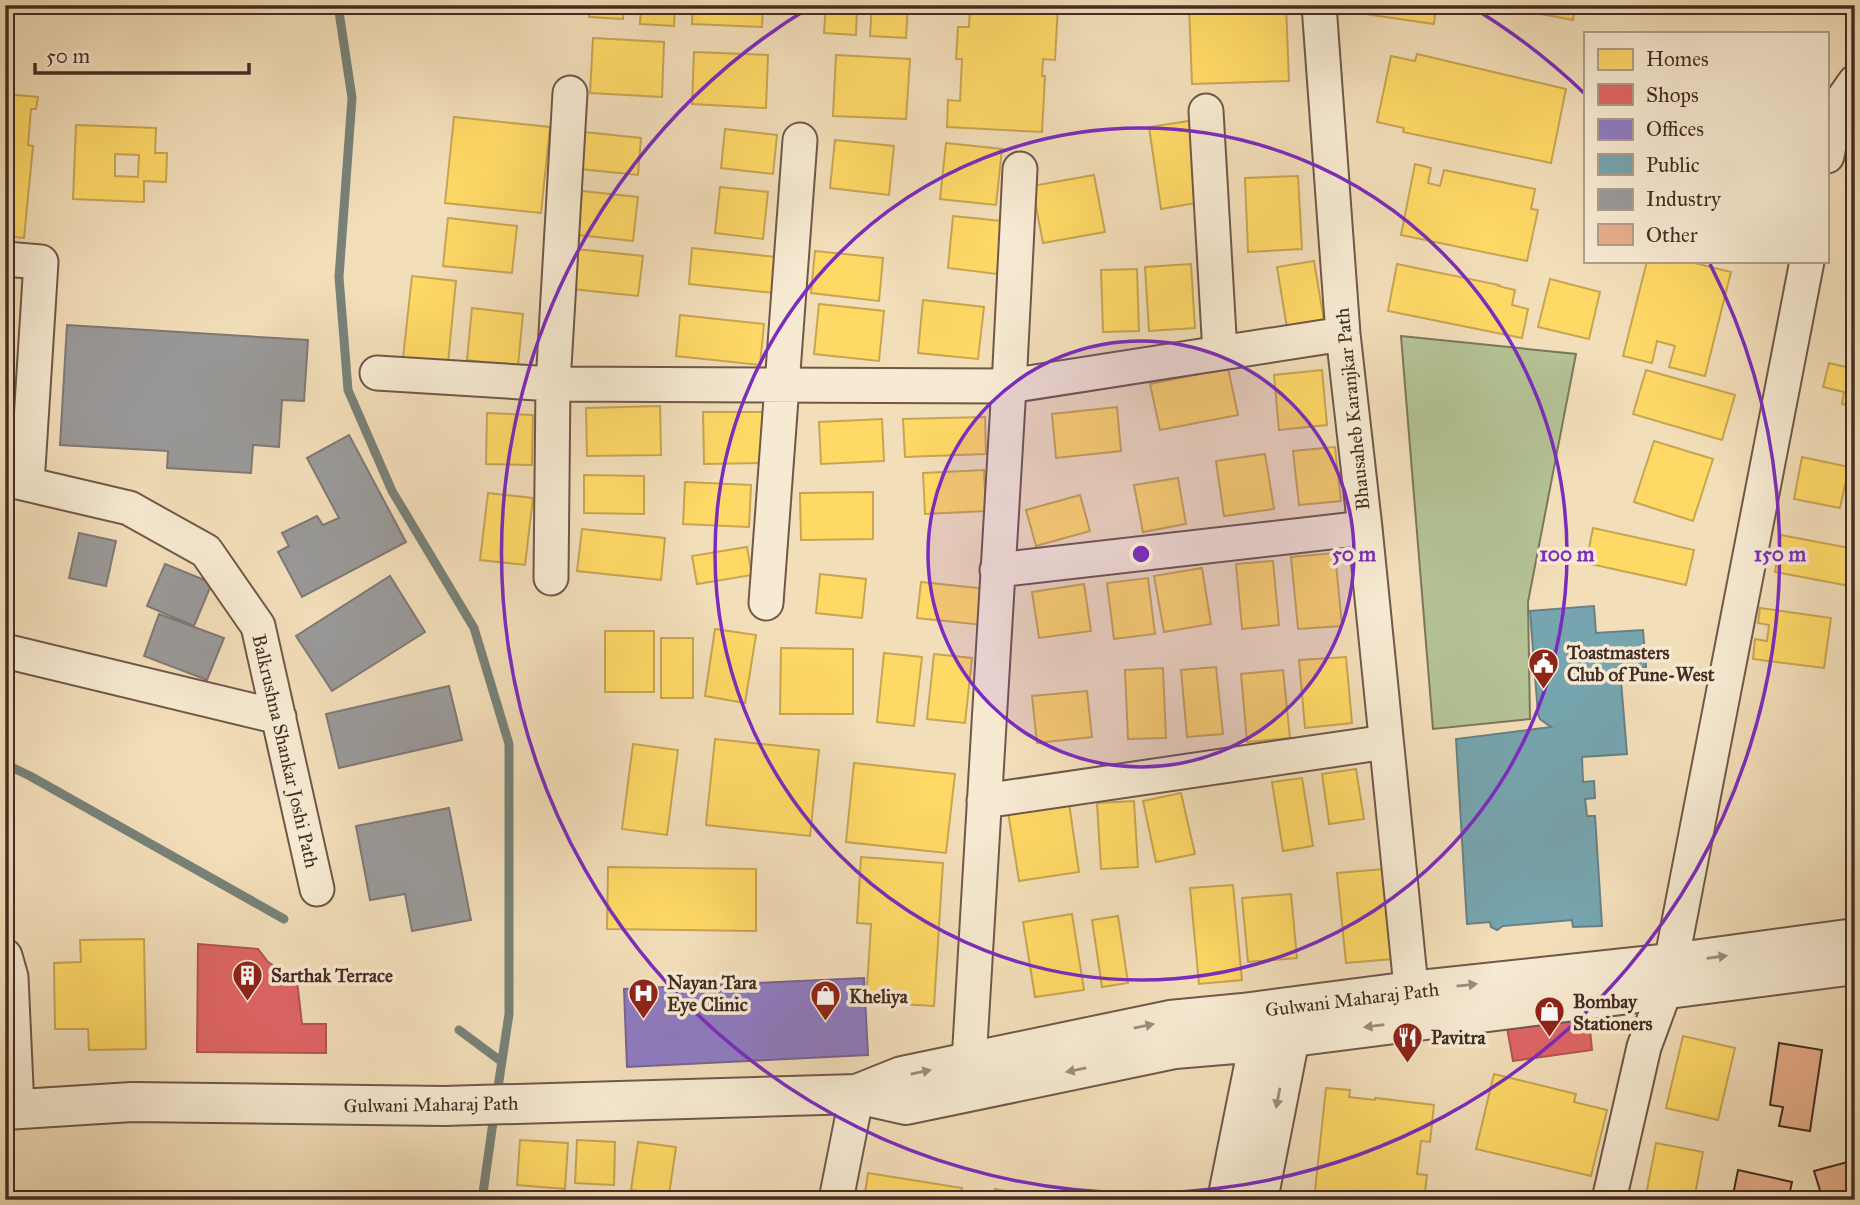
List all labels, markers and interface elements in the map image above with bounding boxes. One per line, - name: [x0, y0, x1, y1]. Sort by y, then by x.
- scale bar: [35, 32, 248, 76]
- legend: [1584, 32, 1828, 262]
- text: 50 m: [46, 43, 91, 69]
- text: Homes: [1646, 46, 1709, 72]
- text: Shops: [1646, 82, 1699, 108]
- text: Offices: [1646, 116, 1704, 142]
- text: Public: [1646, 152, 1700, 178]
- text: Industry: [1646, 186, 1722, 212]
- text: Other: [1646, 222, 1698, 248]
- street label: Bhausaheb Karanjkar Path: [1330, 306, 1375, 511]
- text: 50 m: [1332, 541, 1376, 567]
- text: 100 m: [1540, 541, 1595, 567]
- text: 150 m: [1754, 541, 1806, 567]
- centre of rings: [1129, 542, 1153, 566]
- street label: Balkrushna Shankar Joshi Path: [246, 632, 324, 871]
- place label: Toastmasters Club of Pune-West: [1566, 641, 1715, 686]
- public building icon: Toastmasters Club of Pune-West: [1527, 646, 1561, 690]
- one-way arrow: [1706, 951, 1728, 962]
- building icon: Sarthak Terrace: [231, 958, 265, 1002]
- place label: Sarthak Terrace: [271, 964, 393, 987]
- place label: Nayan Tara Eye Clinic: [667, 971, 758, 1017]
- hospital icon: Nayan Tara Eye Clinic: [627, 976, 661, 1020]
- street label: Gulwani Maharaj Path: [1264, 977, 1441, 1022]
- shop icon: Kheliya: [809, 979, 843, 1023]
- one-way arrow: [1456, 980, 1478, 991]
- place label: Kheliya: [849, 985, 909, 1009]
- place label: Bombay Stationers: [1573, 990, 1653, 1035]
- shop icon: Bombay Stationers: [1533, 995, 1567, 1039]
- one-way arrow: [1133, 1020, 1155, 1031]
- restaurant icon: Pavitra: [1391, 1020, 1425, 1064]
- one-way arrow: [1363, 1021, 1385, 1032]
- place label: Pavitra: [1431, 1026, 1487, 1049]
- one-way arrow: [1065, 1064, 1087, 1075]
- one-way arrow: [910, 1066, 932, 1077]
- one-way arrow: [1272, 1087, 1283, 1109]
- street label: Gulwani Maharaj Path: [343, 1091, 519, 1118]

